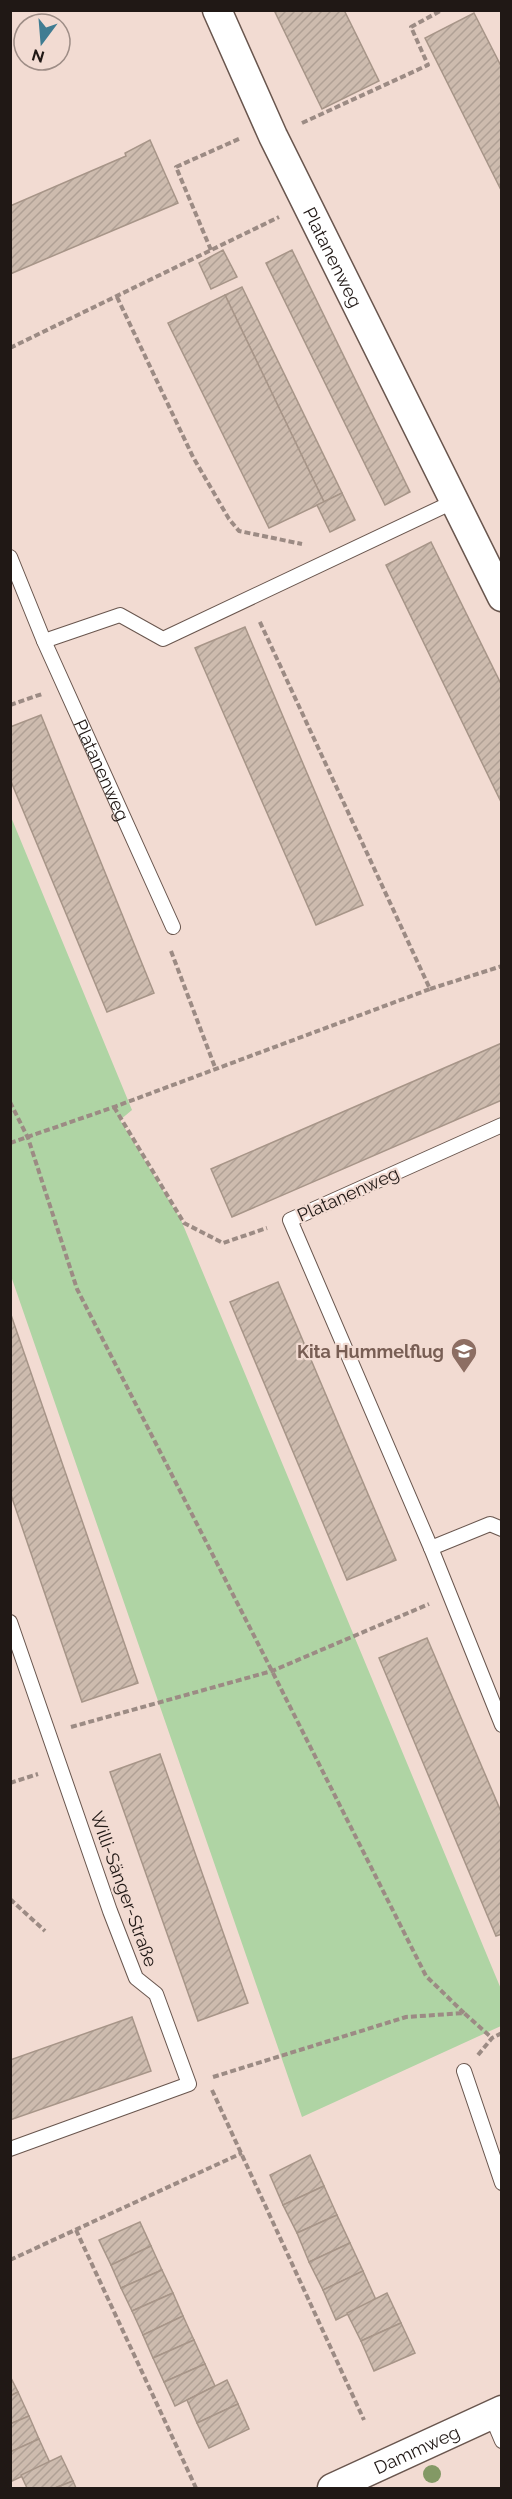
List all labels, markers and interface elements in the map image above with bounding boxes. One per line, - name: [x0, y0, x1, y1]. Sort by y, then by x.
- north arrow: [12, 12, 72, 72]
- text: N: [30, 45, 46, 67]
- street label: Platanenweg: [299, 203, 367, 311]
- street label: Platanenweg: [70, 716, 134, 824]
- street label: Platanenweg: [294, 1162, 402, 1226]
- school or university icon: Kita Hummelflug: [449, 1336, 479, 1374]
- place label: Kita Hummelflug: [297, 1341, 444, 1362]
- street label: Willi-Sänger-Straße: [86, 1809, 162, 1970]
- street label: Dammweg: [371, 2421, 463, 2478]

